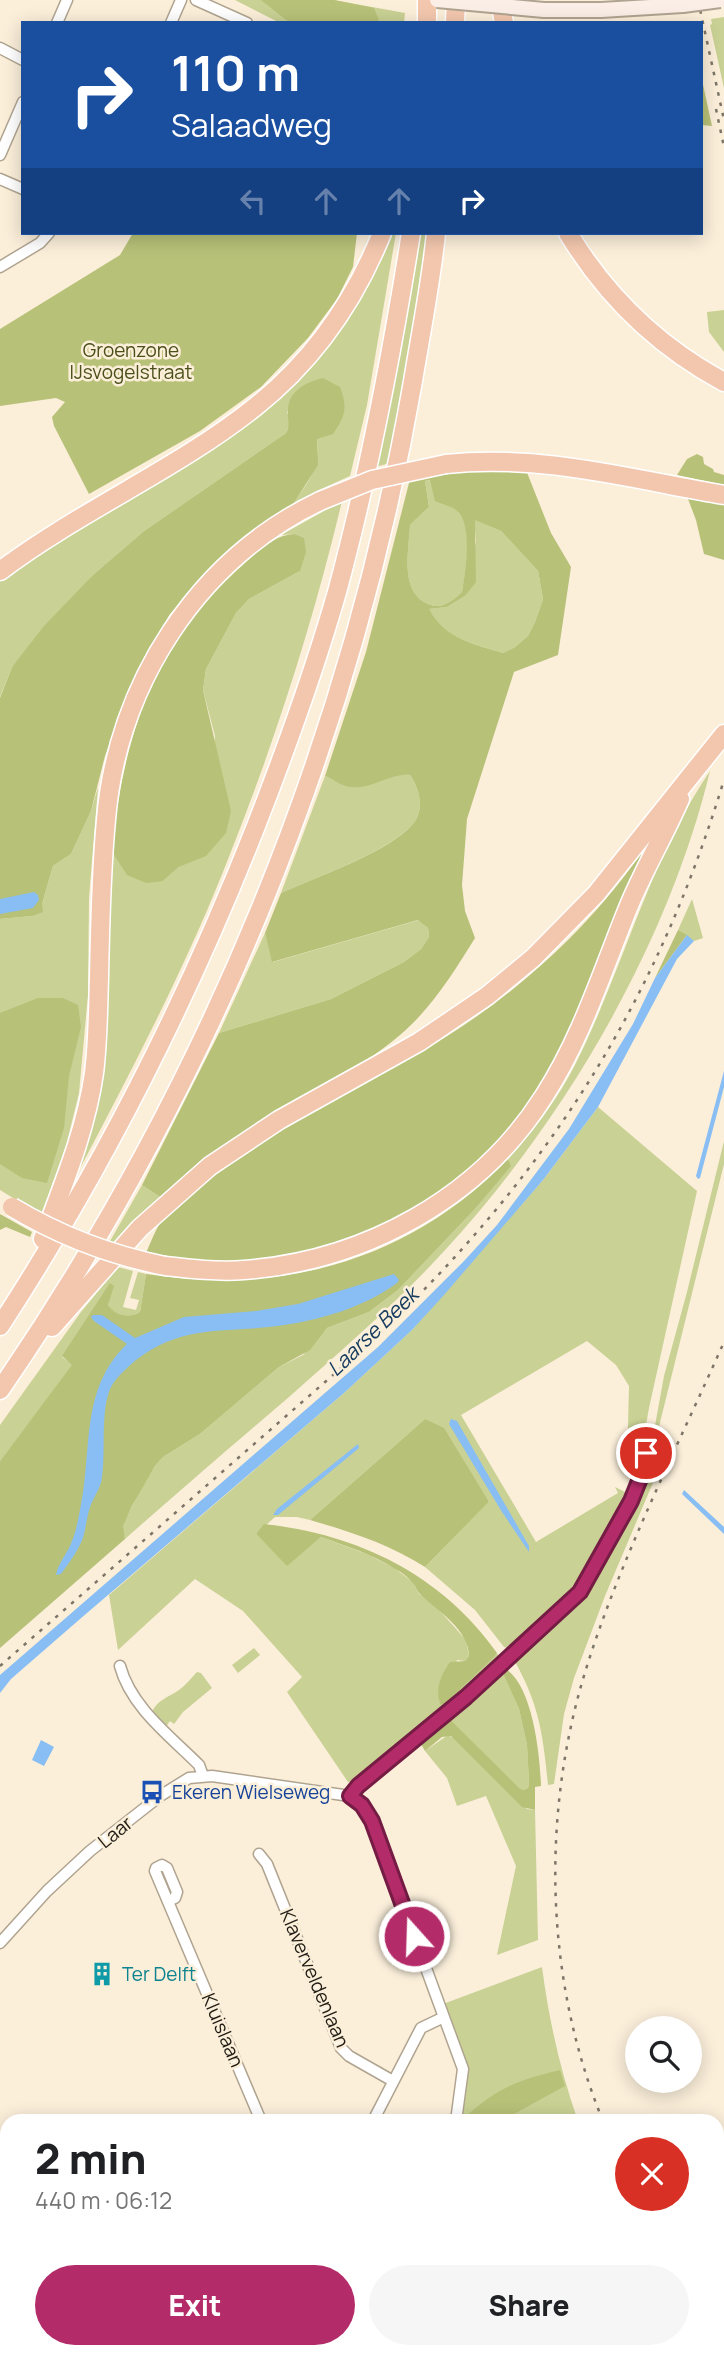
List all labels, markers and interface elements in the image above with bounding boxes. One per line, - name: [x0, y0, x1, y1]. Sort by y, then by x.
- text: 110 m: [171, 39, 300, 106]
- icon: right: [56, 49, 147, 140]
- text: Salaadweg: [171, 103, 332, 147]
- icon: left: [234, 182, 272, 220]
- icon: ahead: [307, 182, 345, 220]
- icon: ahead: [380, 182, 418, 220]
- icon: right: [453, 182, 491, 220]
- park label: Groenzone IJsvogelstraat: [70, 337, 192, 385]
- water label: Laarse Beek: [321, 1279, 426, 1382]
- pin: [616, 1423, 676, 1483]
- icon: arrive: [627, 1434, 665, 1472]
- bus stop icon: Ekeren Wielseweg: [138, 1778, 166, 1806]
- place label: Ekeren Wielseweg: [172, 1779, 330, 1805]
- street label: Laar: [92, 1810, 138, 1854]
- position arrow: [377, 1899, 451, 1973]
- street label: Klaverveldenlaan: [274, 1905, 356, 2051]
- building icon: Ter Delft: [88, 1960, 116, 1988]
- place label: Ter Delft: [122, 1961, 196, 1987]
- street label: Kluislaan: [196, 1989, 250, 2071]
- map controls: [625, 2016, 702, 2093]
- button: search: [625, 2016, 702, 2093]
- text: 2 min: [35, 2129, 146, 2187]
- button: close: [615, 2137, 689, 2211]
- text: 440 m · 06:12: [35, 2184, 172, 2216]
- button: Exit: [35, 2265, 355, 2345]
- button: Share: [369, 2265, 689, 2345]

